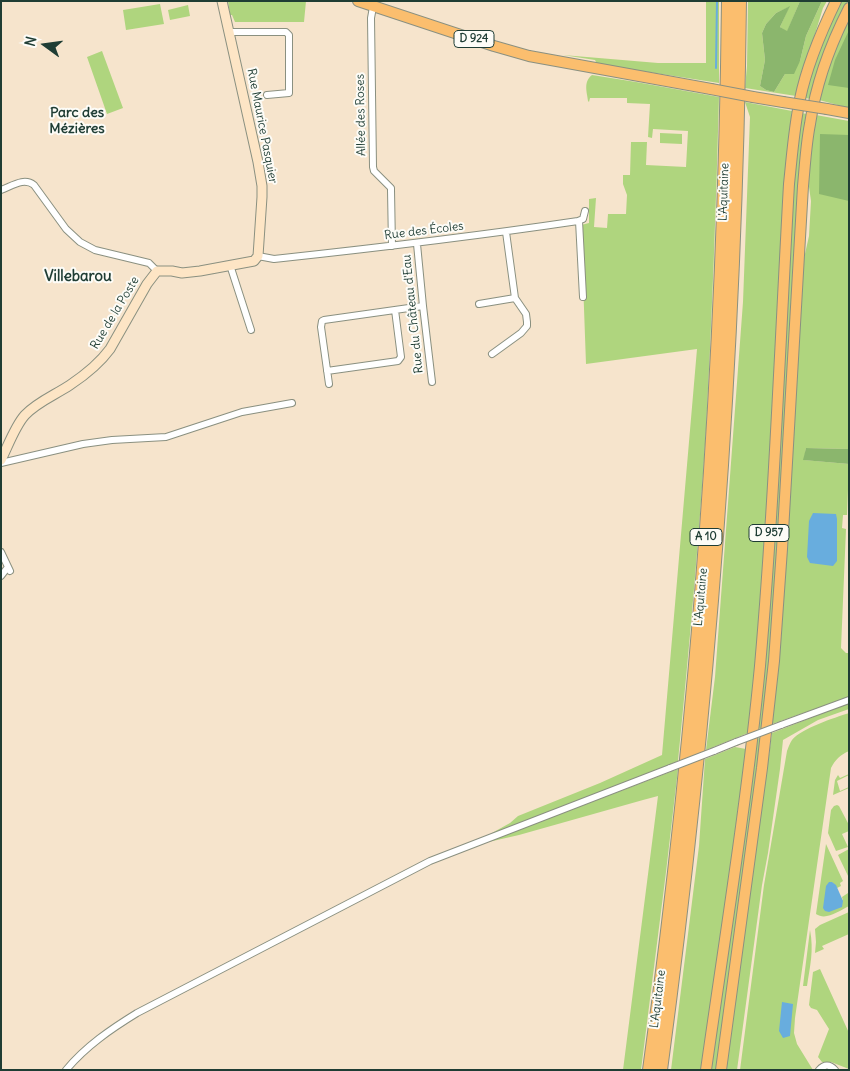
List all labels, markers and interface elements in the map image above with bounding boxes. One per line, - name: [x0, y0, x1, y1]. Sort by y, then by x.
- north arrow: [20, 20, 70, 70]
- road number: D 924: [454, 30, 494, 48]
- text: N: [21, 34, 40, 48]
- street label: Rue Maurice Pasquier: [244, 67, 280, 185]
- street label: Allée des Roses: [353, 74, 369, 156]
- district label: Parc des Mézières: [49, 105, 105, 138]
- street label: L'Aquitaine: [716, 163, 732, 221]
- street label: Rue des Écoles: [384, 219, 464, 243]
- street label: Rue du Château d'Eau: [400, 254, 426, 374]
- district label: Villebarou: [44, 268, 112, 286]
- street label: Rue de la Poste: [88, 274, 142, 352]
- road number: D 957: [749, 524, 789, 542]
- road number: A 10: [690, 528, 722, 546]
- street label: L'Aquitaine: [691, 567, 711, 627]
- street label: L'Aquitaine: [647, 969, 669, 1029]

